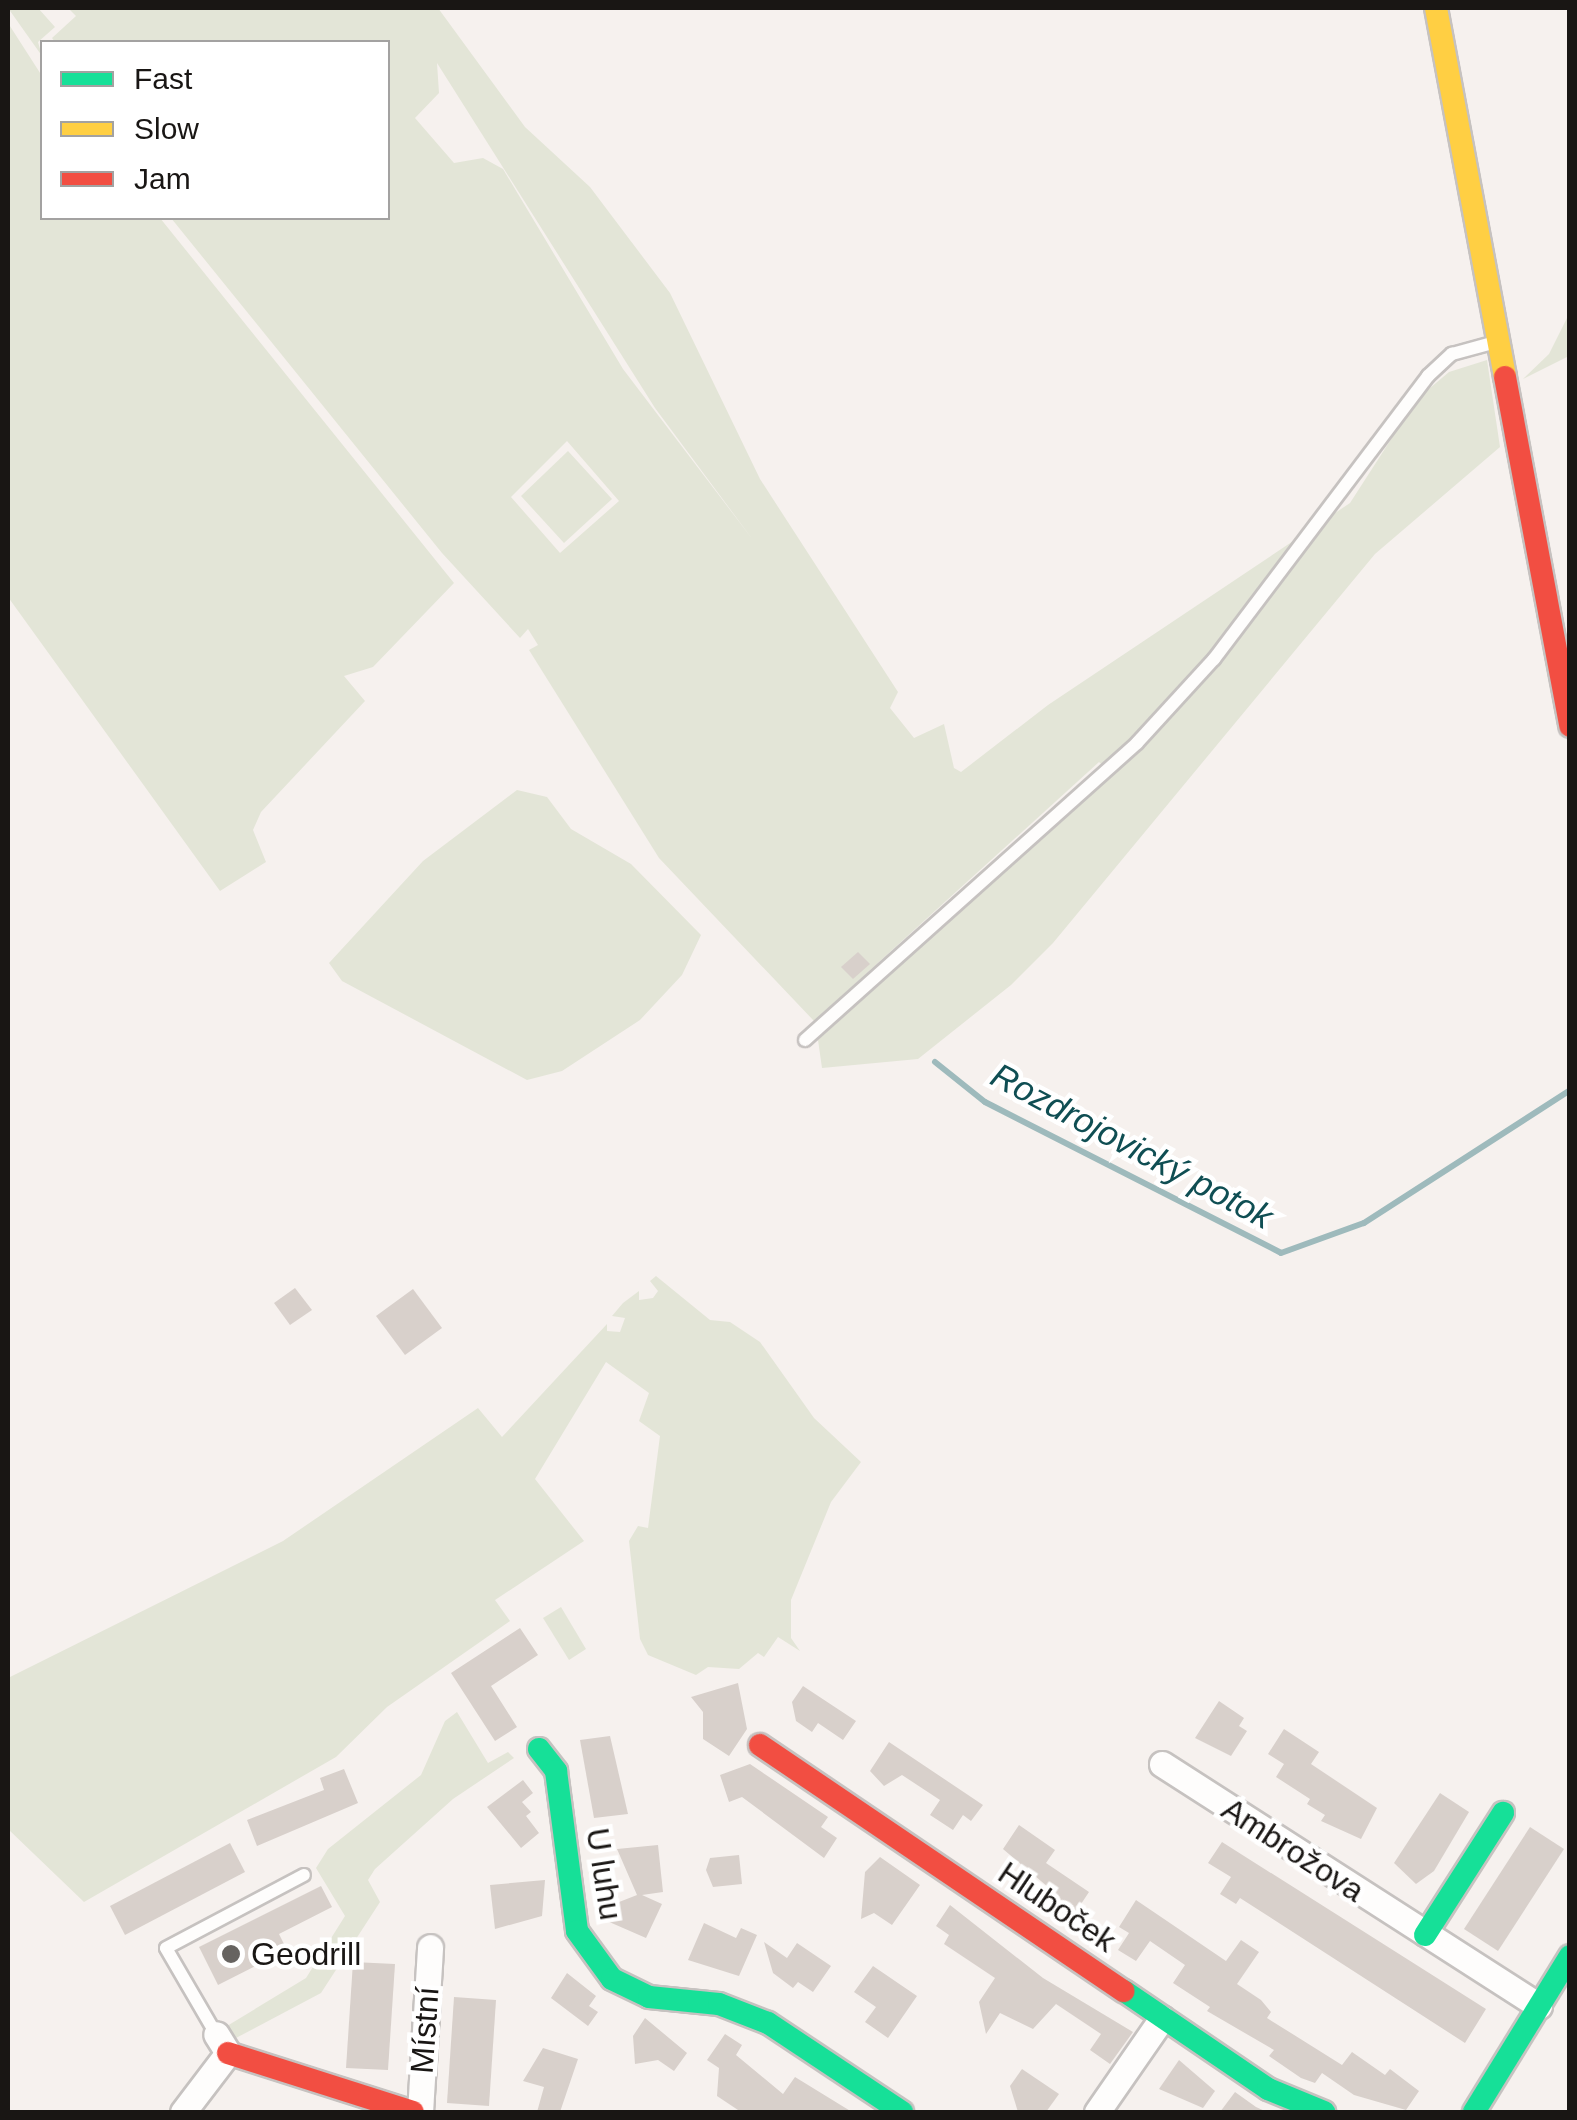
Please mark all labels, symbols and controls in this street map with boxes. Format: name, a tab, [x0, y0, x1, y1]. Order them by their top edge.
legend	[40, 40, 390, 220]
text: Fast	[134, 62, 192, 95]
text: Slow	[134, 112, 199, 145]
text: Jam	[134, 162, 191, 195]
water label: Rozdrojovický potok	[984, 1054, 1280, 1238]
street label: Ambrožova	[1215, 1790, 1371, 1910]
street label: U luhu	[578, 1825, 630, 1923]
street label: Hluboček	[991, 1854, 1123, 1960]
place label: Geodrill	[251, 1935, 361, 1973]
marker: Geodrill	[220, 1943, 242, 1965]
street label: Místní	[403, 1985, 447, 2075]

